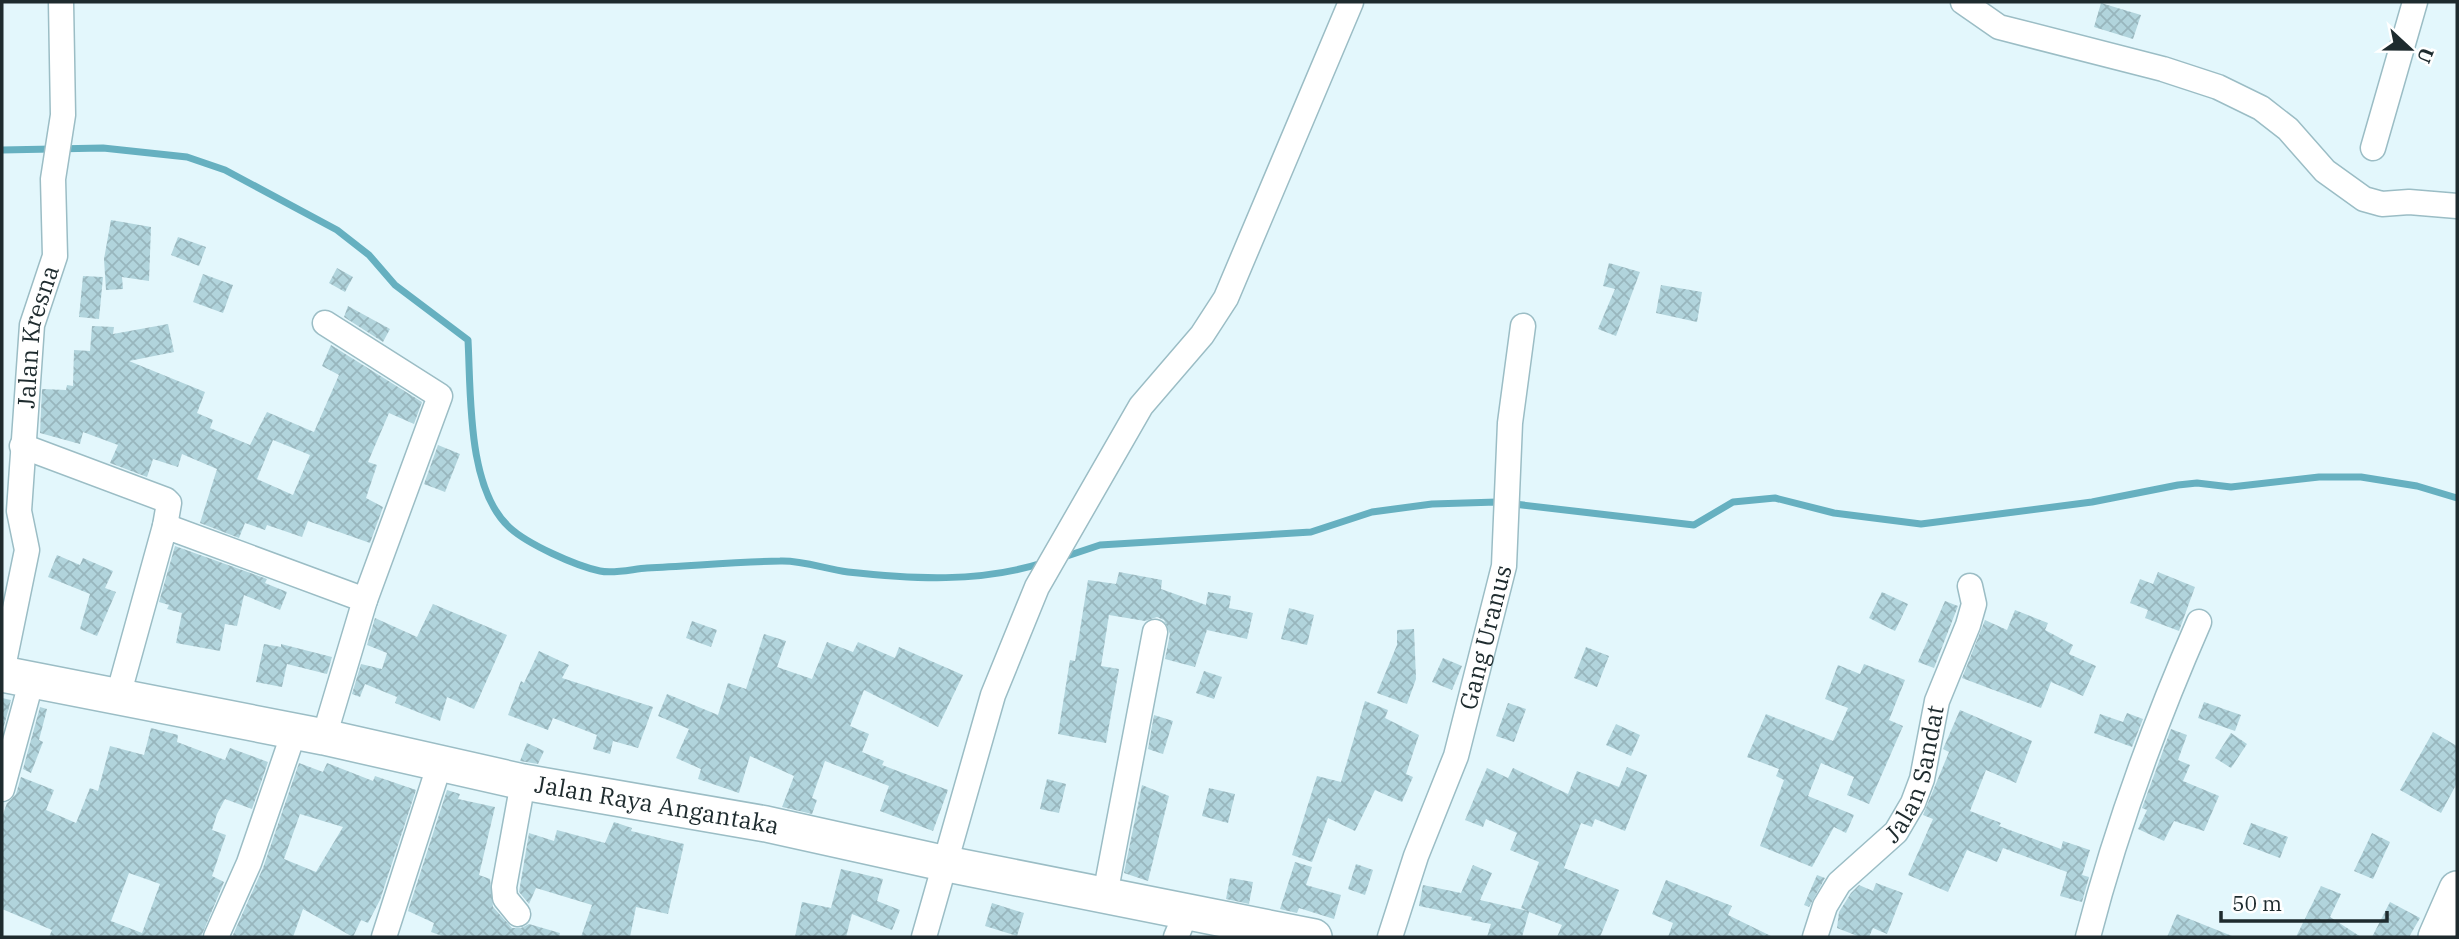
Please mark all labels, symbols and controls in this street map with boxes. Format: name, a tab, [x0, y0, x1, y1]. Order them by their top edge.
north arrow	[2375, 14, 2445, 84]
text: U	[2412, 44, 2440, 67]
street label: Jalan Kresna	[9, 261, 66, 409]
street label: Gang Uranus	[1451, 562, 1519, 713]
street label: Jalan Sandat	[1877, 702, 1951, 850]
street label: Jalan Raya Angantaka	[532, 767, 782, 841]
scale bar	[2221, 880, 2387, 924]
text: 50 m	[2232, 889, 2282, 917]

